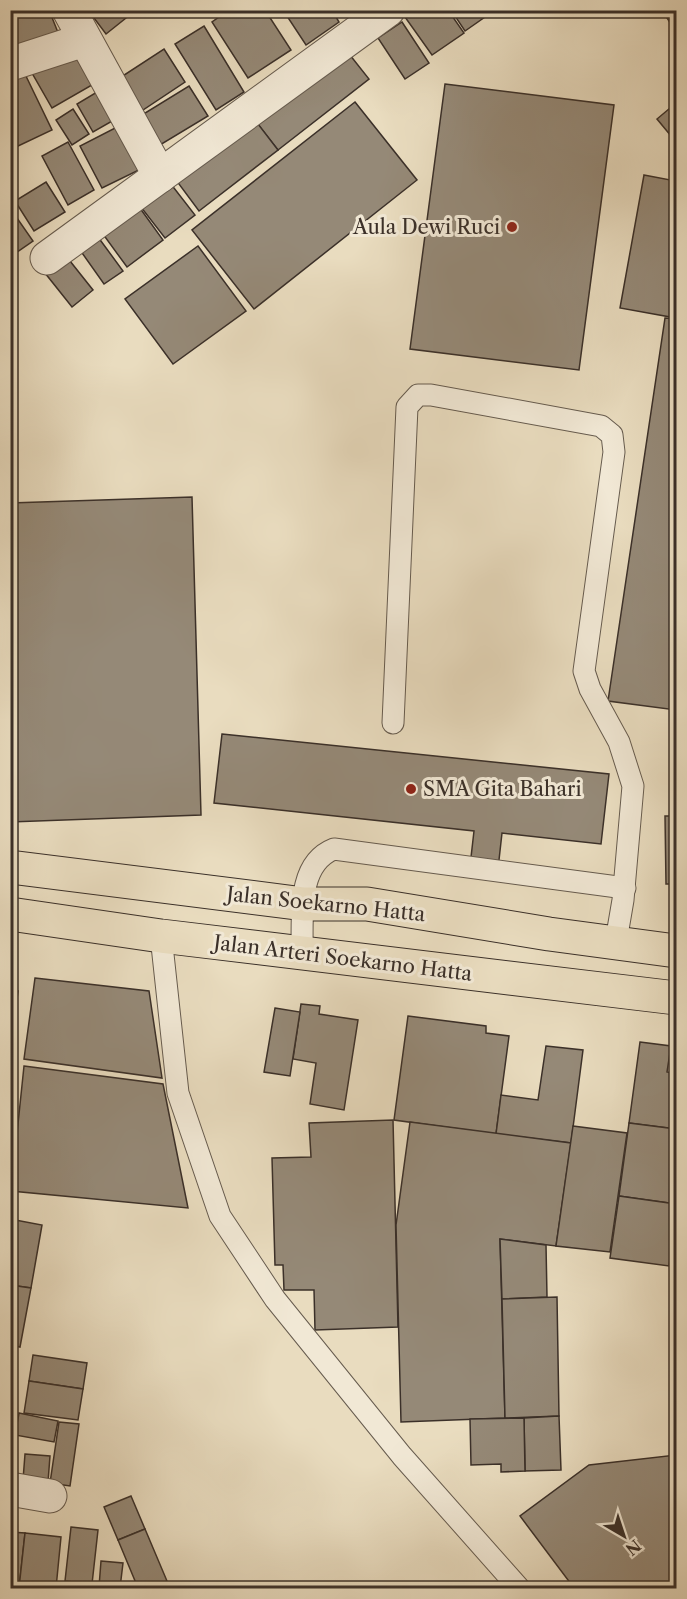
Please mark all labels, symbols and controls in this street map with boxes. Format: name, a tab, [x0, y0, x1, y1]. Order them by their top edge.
place label: Aula Dewi Ruci	[352, 215, 500, 239]
marker: Aula Dewi Ruci	[505, 220, 519, 234]
place label: SMA Gita Bahari	[423, 777, 582, 801]
marker: SMA Gita Bahari	[404, 782, 418, 796]
street label: Jalan Soekarno Hatta	[223, 881, 427, 926]
street label: Jalan Arteri Soekarno Hatta	[209, 930, 474, 986]
north arrow	[594, 1506, 654, 1566]
text: N	[622, 1536, 645, 1560]

